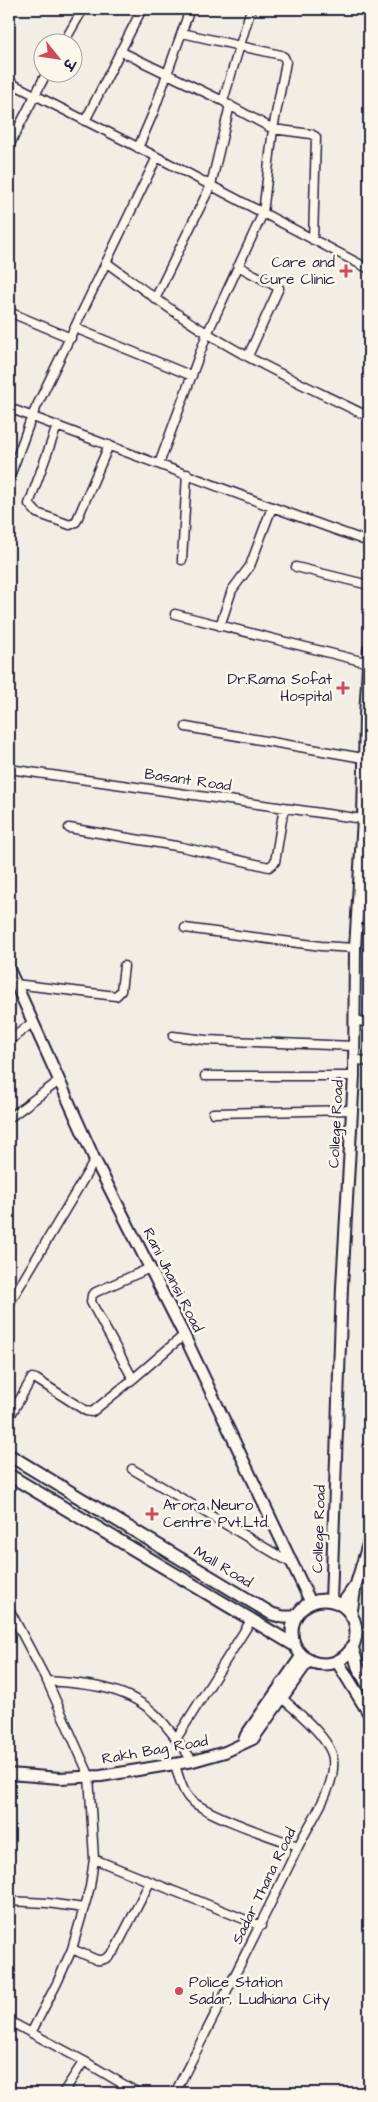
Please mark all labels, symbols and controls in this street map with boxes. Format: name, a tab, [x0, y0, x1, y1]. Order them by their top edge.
north arrow	[32, 32, 82, 82]
text: उ	[57, 53, 80, 74]
place label: Care and Cure Clinic	[260, 252, 335, 290]
marker: Care and Cure Clinic	[339, 264, 353, 278]
place label: Dr.Rama Sofat Hospital	[228, 669, 332, 707]
marker: Dr.Rama Sofat Hospital	[336, 681, 350, 695]
street label: Basant Road	[143, 764, 233, 797]
street label: College Road	[323, 1079, 350, 1169]
street label: Rani Jhansi Road	[138, 1224, 209, 1336]
street label: College Road	[307, 1484, 332, 1573]
place label: Arora Neuro Centre Pvt.Ltd.	[163, 1495, 269, 1533]
marker: Arora Neuro Centre Pvt.Ltd.	[145, 1507, 159, 1521]
street label: Mall Road	[190, 1541, 257, 1593]
street label: Rakh Bag Road	[100, 1730, 210, 1771]
street label: Sadar Thana Road	[227, 1824, 301, 1948]
place label: Police Station Sadar, Ludhiana City	[189, 1972, 330, 2011]
marker: Police Station Sadar, Ludhiana City	[173, 1985, 185, 1997]

